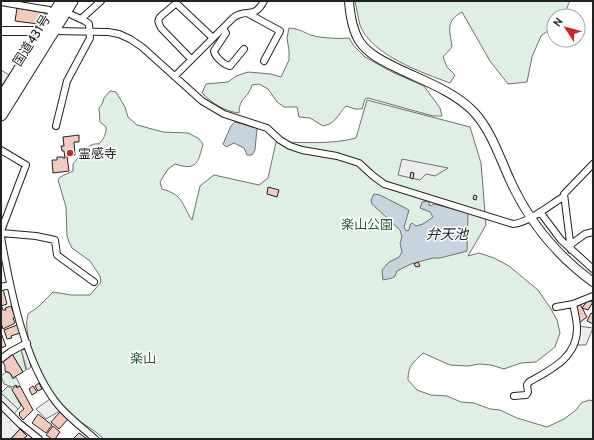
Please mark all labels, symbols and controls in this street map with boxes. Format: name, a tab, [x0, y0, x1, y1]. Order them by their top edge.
north arrow	[546, 8, 586, 48]
street label: 国道431号	[9, 11, 53, 69]
text: N	[550, 15, 566, 29]
place label: 霊感寺	[78, 145, 117, 161]
marker: 霊感寺	[65, 148, 75, 158]
park label: 楽山公園	[341, 216, 393, 232]
water label: 弁天池	[426, 225, 470, 243]
park label: 楽山	[130, 350, 156, 366]

